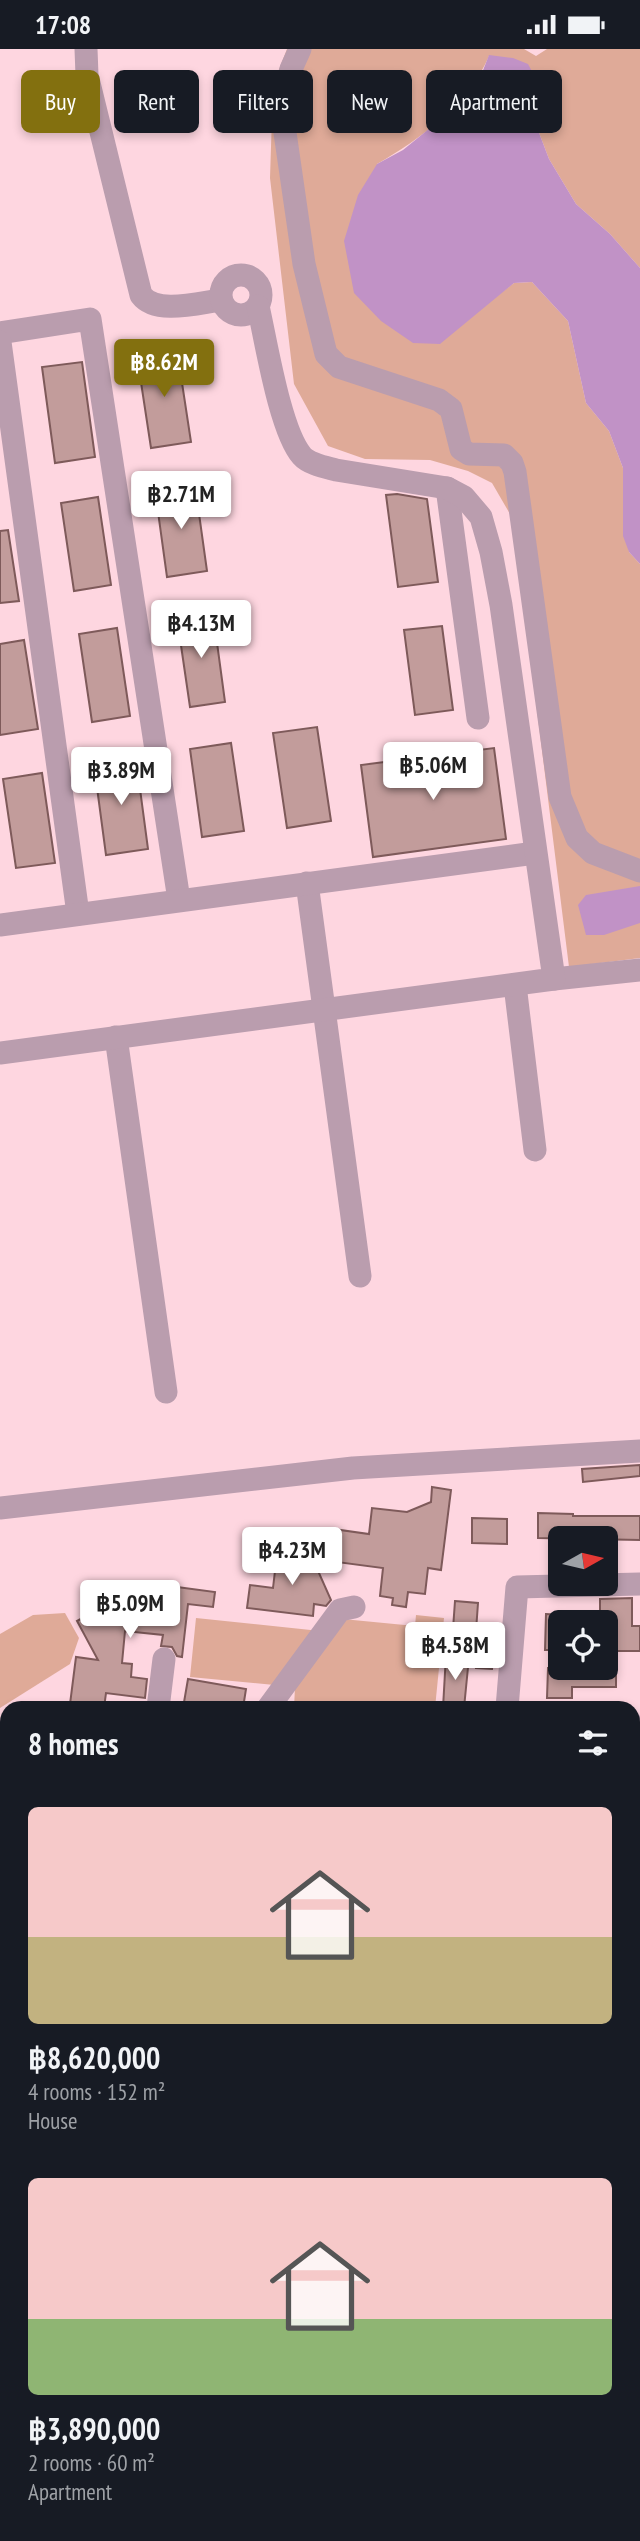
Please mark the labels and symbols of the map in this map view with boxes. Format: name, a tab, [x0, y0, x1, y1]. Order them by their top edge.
pin: ฿8.62M	[107, 339, 221, 399]
pin: ฿2.71M	[124, 471, 238, 531]
pin: ฿4.13M	[144, 601, 258, 660]
pin: ฿5.06M	[376, 743, 490, 802]
pin: ฿3.89M	[64, 747, 178, 807]
north arrow	[548, 1526, 618, 1596]
pin: ฿4.23M	[235, 1527, 349, 1587]
pin: ฿5.09M	[73, 1581, 187, 1640]
pin: ฿4.58M	[398, 1623, 512, 1682]

